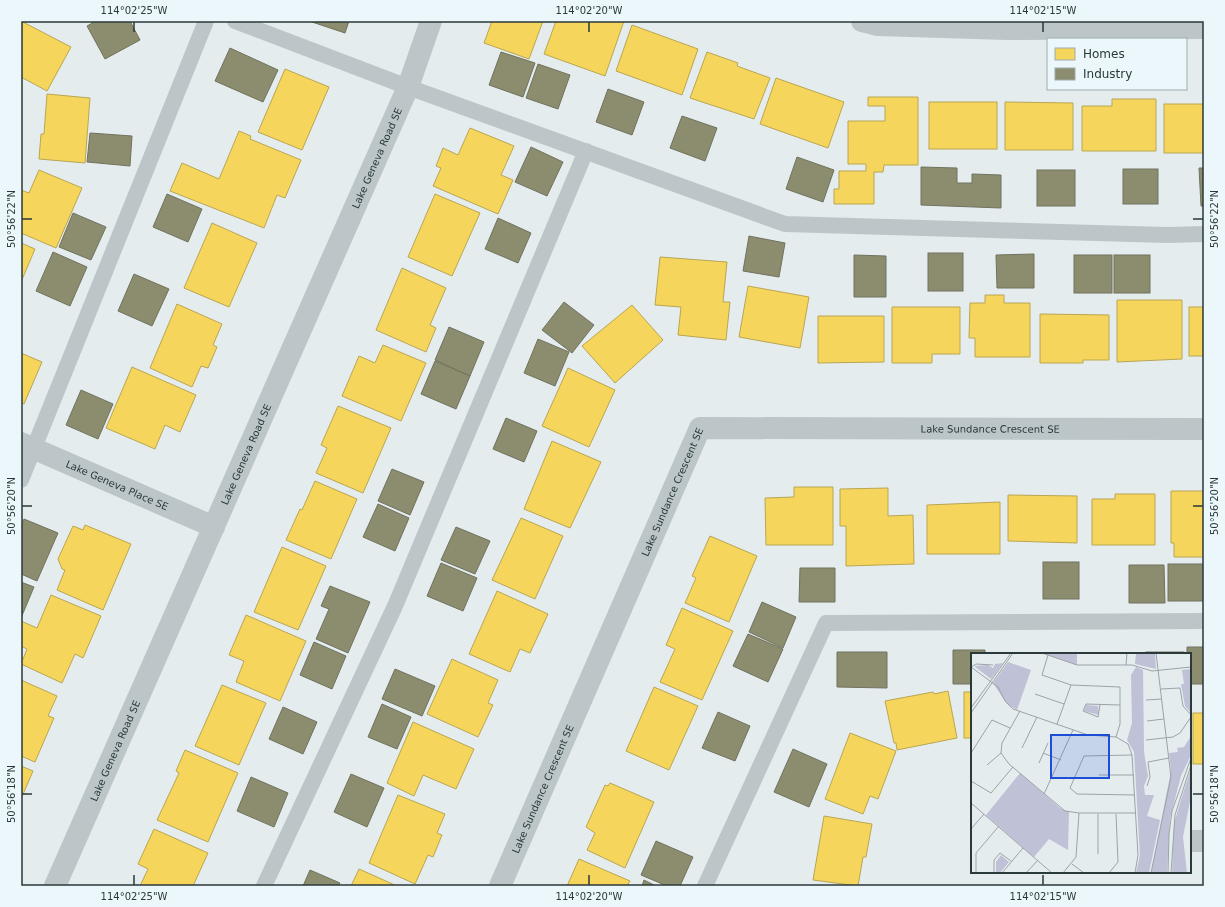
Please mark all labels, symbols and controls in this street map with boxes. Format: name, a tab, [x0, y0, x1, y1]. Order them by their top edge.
text: 114°02'25"W	[101, 5, 167, 16]
text: 114°02'20"W	[556, 5, 622, 16]
text: 114°02'15"W	[1010, 5, 1076, 16]
legend	[1047, 38, 1187, 90]
text: Homes	[1083, 47, 1125, 61]
text: Industry	[1083, 67, 1132, 81]
street label: Lake Geneva Road SE	[350, 106, 404, 210]
text: 50°56'22"N	[6, 190, 17, 248]
text: 50°56'22"N	[1209, 190, 1220, 248]
street label: Lake Geneva Road SE	[219, 402, 273, 507]
street label: Lake Sundance Crescent SE	[921, 423, 1060, 435]
street label: Lake Sundance Crescent SE	[640, 426, 705, 558]
street label: Lake Geneva Place SE	[64, 458, 170, 512]
text: 50°56'20"N	[6, 477, 17, 535]
text: 50°56'20"N	[1209, 477, 1220, 535]
inset map	[971, 653, 1191, 873]
street label: Lake Geneva Road SE	[88, 699, 142, 803]
street label: Lake Sundance Crescent SE	[510, 723, 576, 855]
text: 50°56'18"N	[6, 765, 17, 823]
text: 50°56'18"N	[1209, 765, 1220, 823]
text: 114°02'25"W	[101, 891, 167, 902]
text: 114°02'20"W	[556, 891, 622, 902]
text: 114°02'15"W	[1010, 891, 1076, 902]

